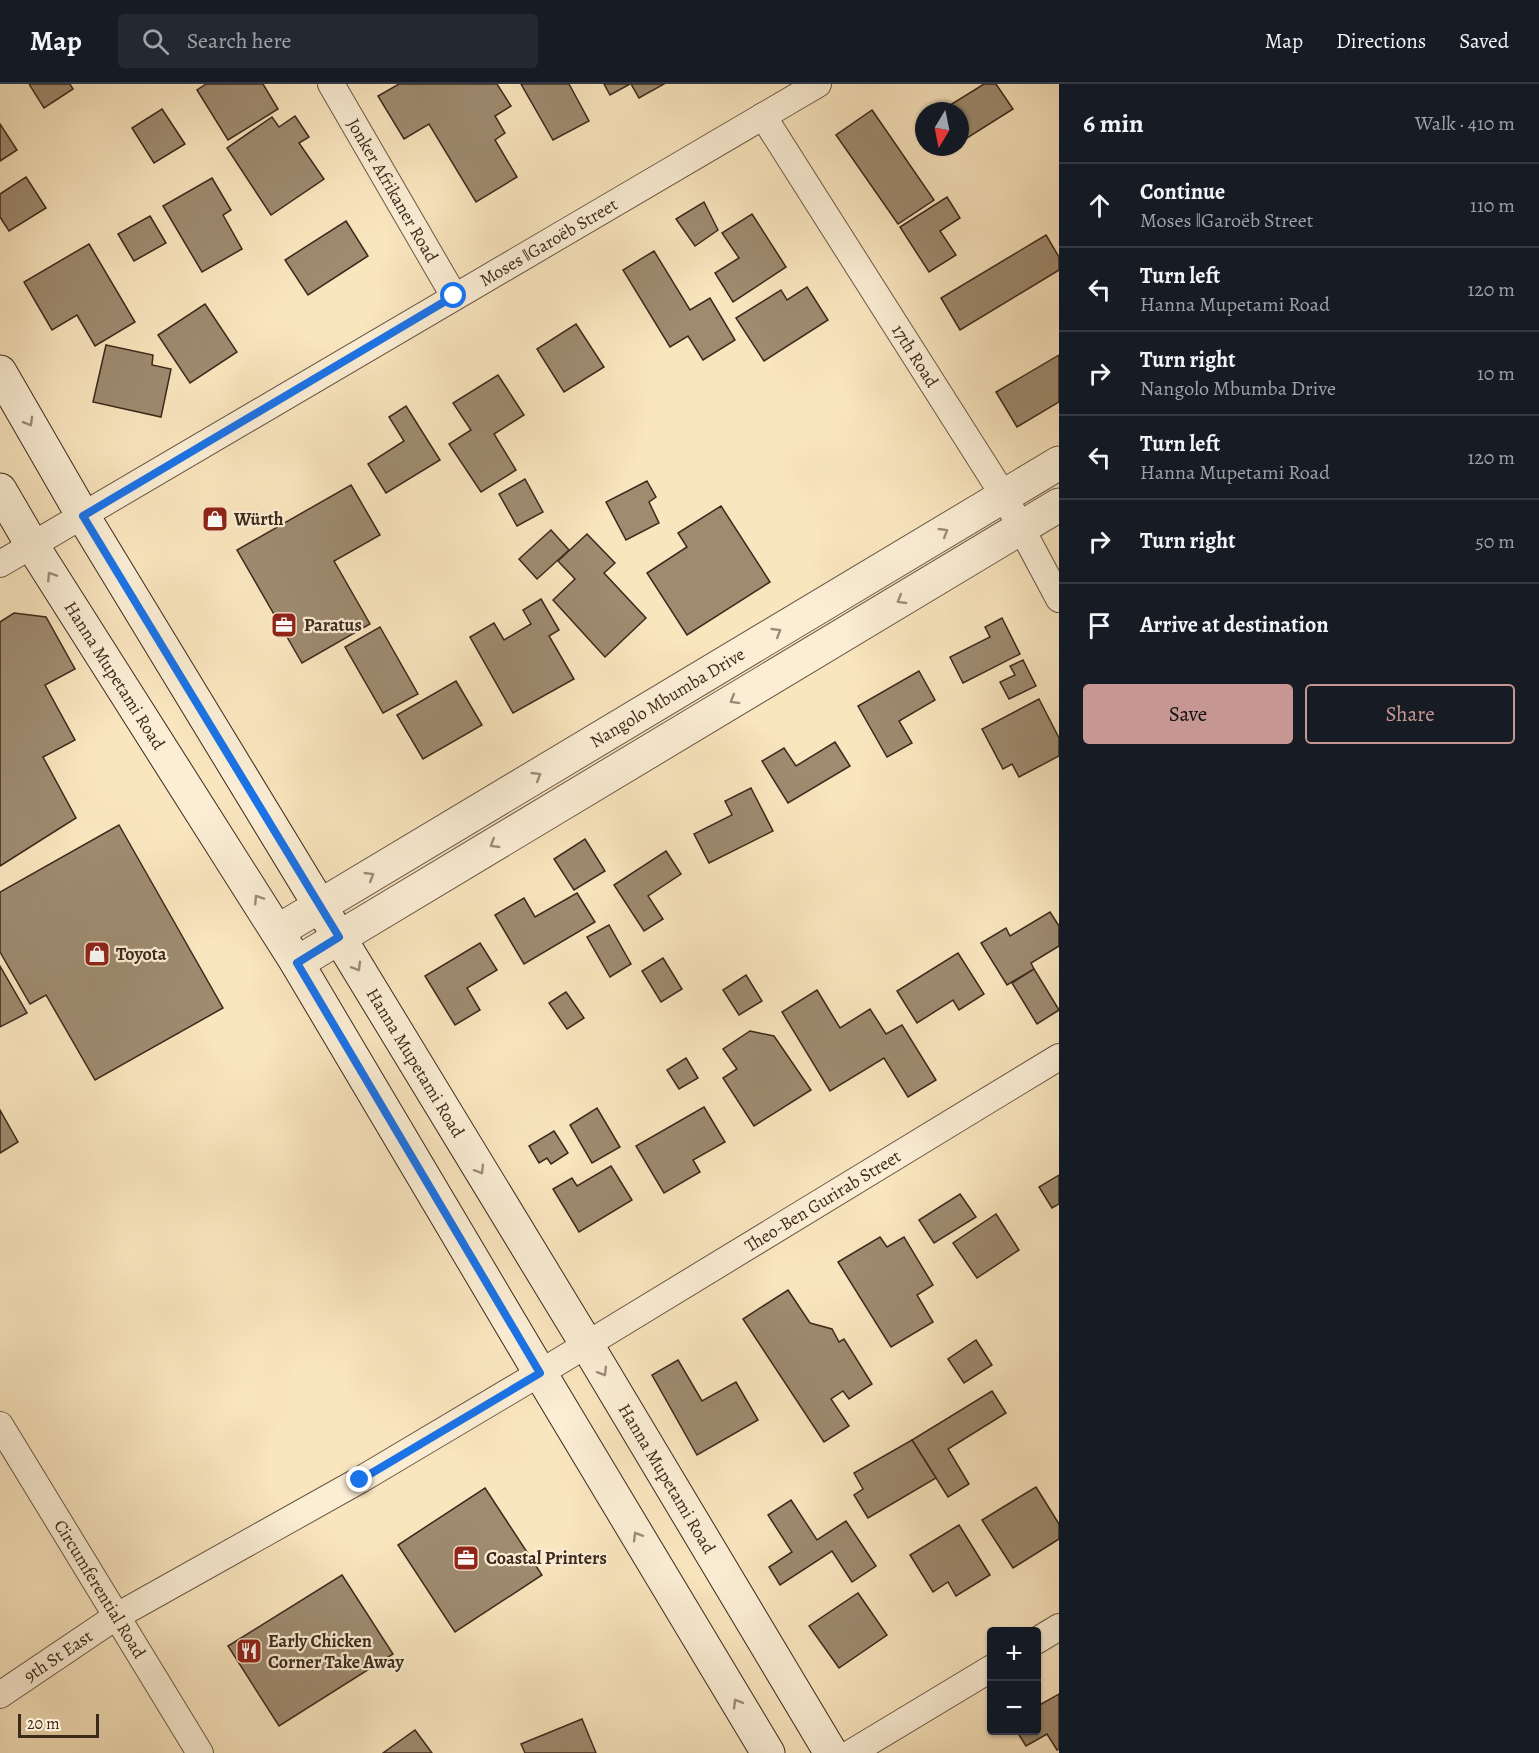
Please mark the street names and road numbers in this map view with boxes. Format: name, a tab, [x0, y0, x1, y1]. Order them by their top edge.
street label: Jonker Afrikaner Road	[342, 114, 444, 267]
street label: Moses ǁGaroëb Street	[475, 192, 622, 292]
street label: 17th Road	[886, 320, 944, 392]
street label: Hanna Mupetami Road	[59, 597, 171, 754]
street label: Nangolo Mbumba Drive	[586, 642, 749, 753]
street label: Hanna Mupetami Road	[361, 983, 470, 1142]
street label: Theo-Ben Gurirab Street	[740, 1144, 905, 1258]
street label: Hanna Mupetami Road	[613, 1399, 721, 1558]
street label: Circumferential Road	[48, 1515, 152, 1663]
street label: 9th St East	[19, 1624, 97, 1688]

